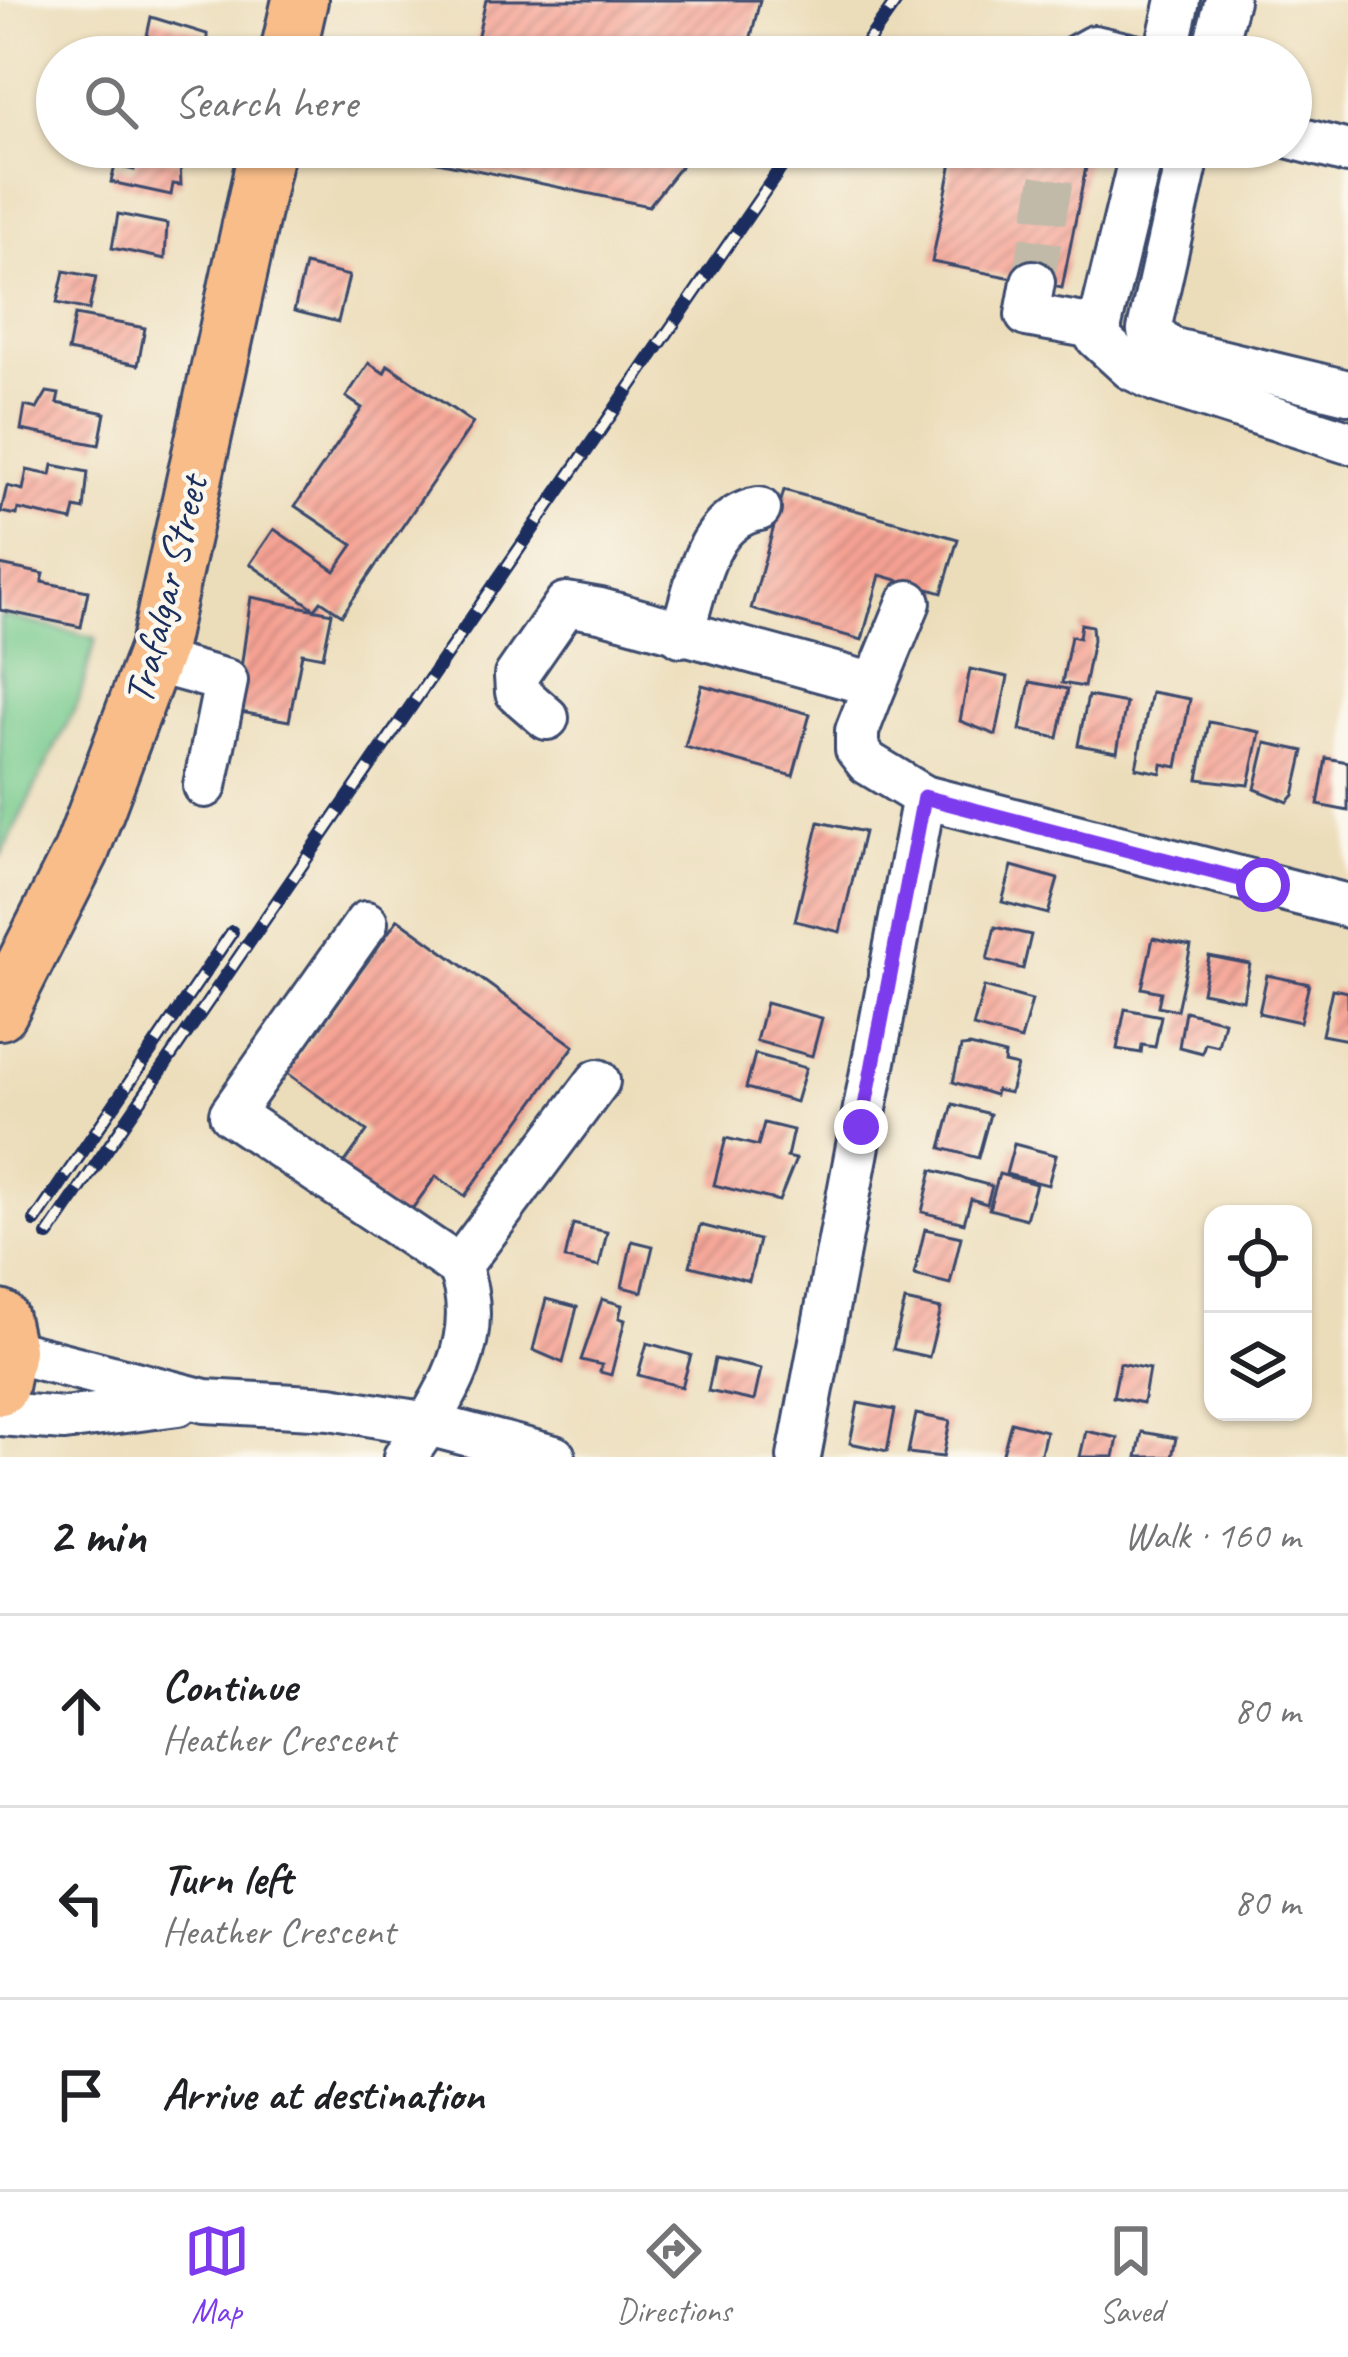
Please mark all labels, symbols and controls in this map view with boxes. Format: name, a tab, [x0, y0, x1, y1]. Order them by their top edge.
search box	[36, 36, 1312, 168]
icon: search	[78, 69, 144, 135]
text: Search here	[174, 74, 357, 131]
street label: Trafalgar Street	[112, 466, 221, 710]
route start	[1236, 858, 1290, 912]
route end	[834, 1100, 888, 1154]
map controls	[1204, 1205, 1312, 1421]
button: locate	[1204, 1205, 1312, 1313]
button: layers	[1204, 1313, 1312, 1421]
text: 2 min	[48, 1503, 146, 1567]
text: Walk · 160 m	[1124, 1511, 1300, 1560]
text: Continue	[162, 1658, 296, 1715]
icon: ahead	[48, 1678, 114, 1744]
text: 80 m	[1234, 1686, 1300, 1735]
text: Heather Crescent	[162, 1715, 395, 1764]
text: Turn left	[162, 1850, 292, 1907]
icon: left	[48, 1870, 114, 1936]
text: 80 m	[1234, 1878, 1300, 1927]
text: Heather Crescent	[162, 1907, 395, 1956]
icon: arrive	[48, 2062, 114, 2128]
text: Arrive at destination	[162, 2066, 484, 2123]
tab: Map	[184, 2218, 250, 2332]
tab: Directions	[617, 2218, 731, 2332]
tab: Saved	[1098, 2218, 1164, 2332]

